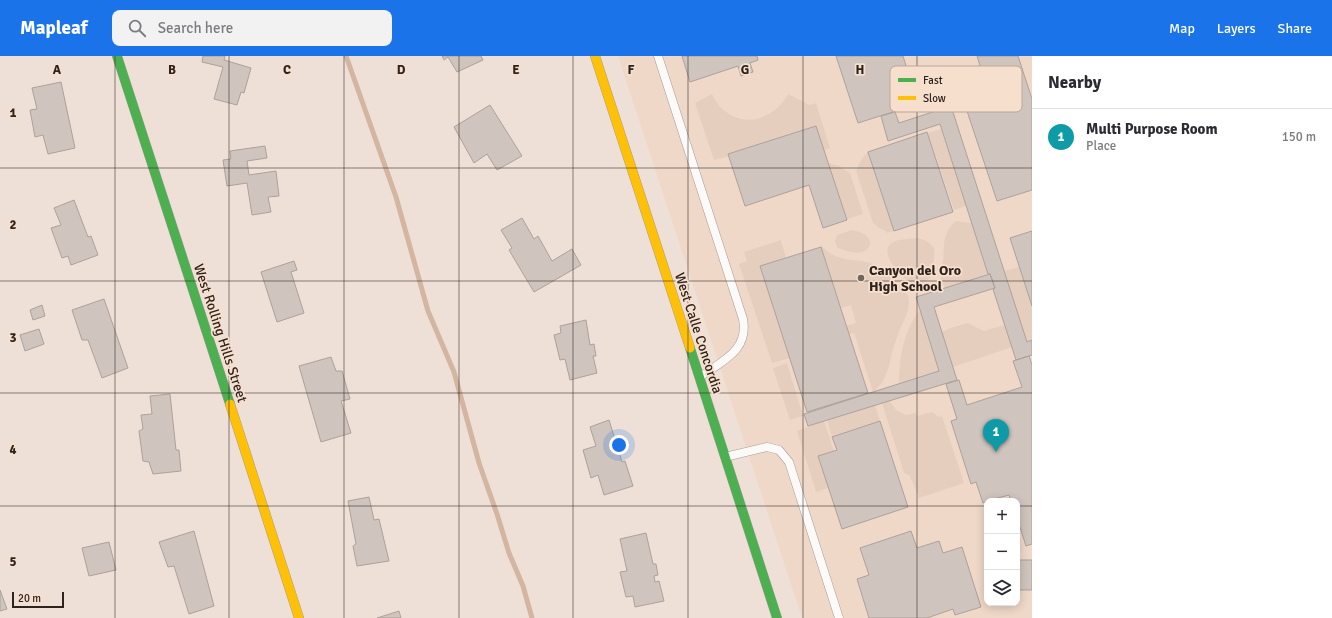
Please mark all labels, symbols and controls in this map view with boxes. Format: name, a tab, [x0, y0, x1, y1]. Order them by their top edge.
search box	[112, 10, 392, 46]
text: Mapleaf	[20, 16, 88, 40]
icon: search	[126, 17, 148, 39]
text: Search here	[158, 19, 233, 37]
text: Map	[1169, 20, 1195, 37]
text: Layers	[1217, 20, 1256, 37]
text: Share	[1278, 20, 1312, 37]
text: A	[53, 62, 62, 78]
text: B	[168, 62, 176, 78]
text: C	[283, 62, 291, 78]
text: D	[397, 62, 406, 78]
text: E	[512, 62, 520, 78]
text: F	[628, 62, 635, 78]
text: G	[741, 62, 749, 78]
text: H	[856, 62, 864, 78]
legend	[890, 66, 1022, 112]
text: Nearby	[1048, 72, 1101, 93]
text: Fast	[923, 74, 943, 87]
text: Slow	[923, 92, 946, 105]
text: 1	[9, 105, 17, 121]
text: Multi Purpose Room	[1086, 120, 1218, 138]
text: 1	[1057, 129, 1065, 145]
text: 150 m	[1282, 129, 1316, 145]
text: Place	[1086, 138, 1116, 154]
text: 2	[9, 217, 17, 233]
street label: West Rolling Hills Street	[190, 262, 251, 405]
place label: Canyon del Oro High School	[869, 262, 961, 295]
street label: West Calle Concordia	[671, 270, 726, 396]
marker: Canyon del Oro High School	[856, 273, 866, 283]
text: 3	[9, 330, 17, 346]
pin: 1	[983, 419, 1009, 452]
your location	[609, 435, 629, 455]
text: 4	[9, 442, 17, 458]
map controls	[984, 498, 1020, 606]
button: +	[984, 498, 1020, 534]
button: −	[984, 534, 1020, 570]
text: 5	[9, 554, 17, 570]
button: layers	[984, 570, 1020, 606]
scale bar	[12, 590, 64, 609]
text: 20 m	[18, 592, 41, 605]

